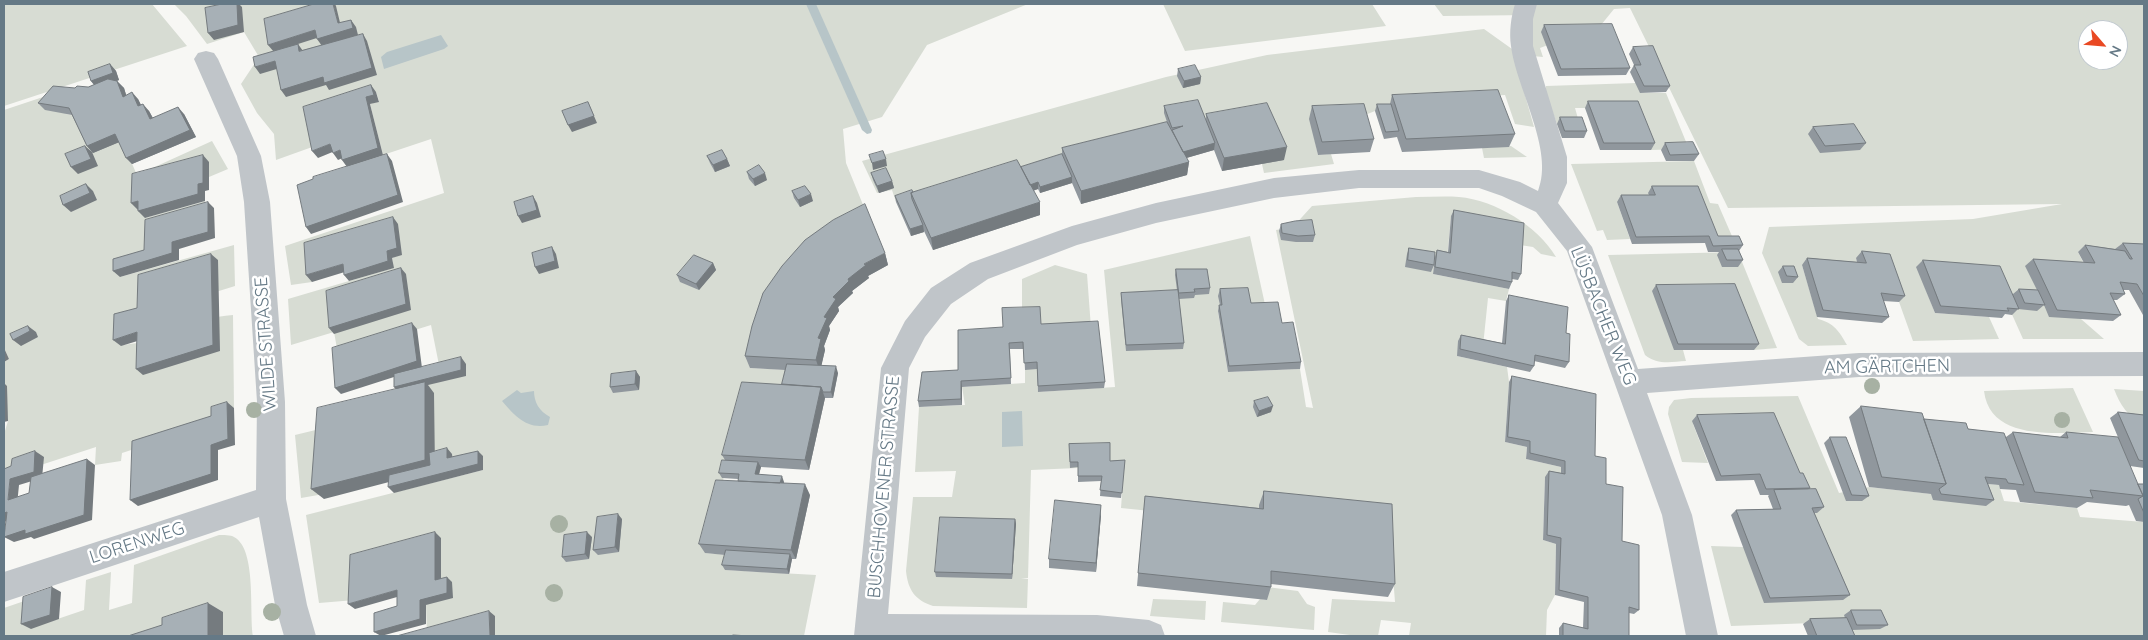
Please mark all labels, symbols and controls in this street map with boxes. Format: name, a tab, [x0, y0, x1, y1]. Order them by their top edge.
north arrow	[2078, 20, 2128, 70]
text: N	[2105, 43, 2126, 60]
street label: LÜSBACHER WEG	[1565, 244, 1641, 388]
street label: WILDE STRASSE	[251, 276, 281, 412]
street label: AM GÄRTCHEN	[1824, 355, 1950, 379]
street label: BUSCHHOVENER STRASSE	[864, 375, 904, 599]
street label: LORENWEG	[87, 517, 187, 569]

